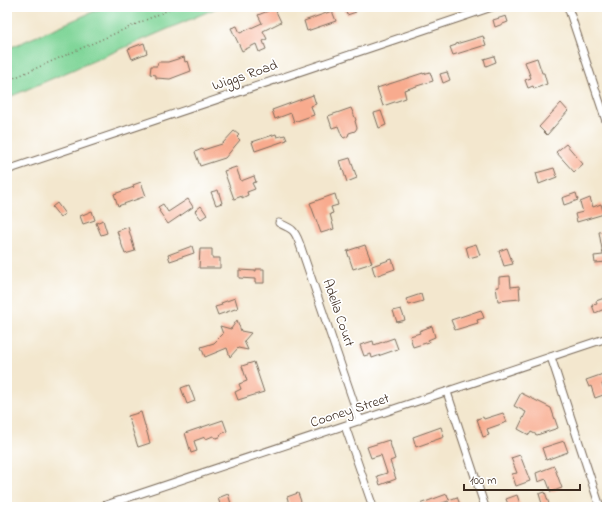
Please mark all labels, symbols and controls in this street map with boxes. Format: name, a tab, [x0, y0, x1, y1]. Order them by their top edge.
street label: Wiggs Road	[210, 55, 281, 98]
street label: Adella Court	[317, 276, 359, 350]
street label: Cooney Street	[308, 388, 393, 435]
scale bar	[464, 466, 580, 492]
text: 100 m	[470, 472, 497, 490]

